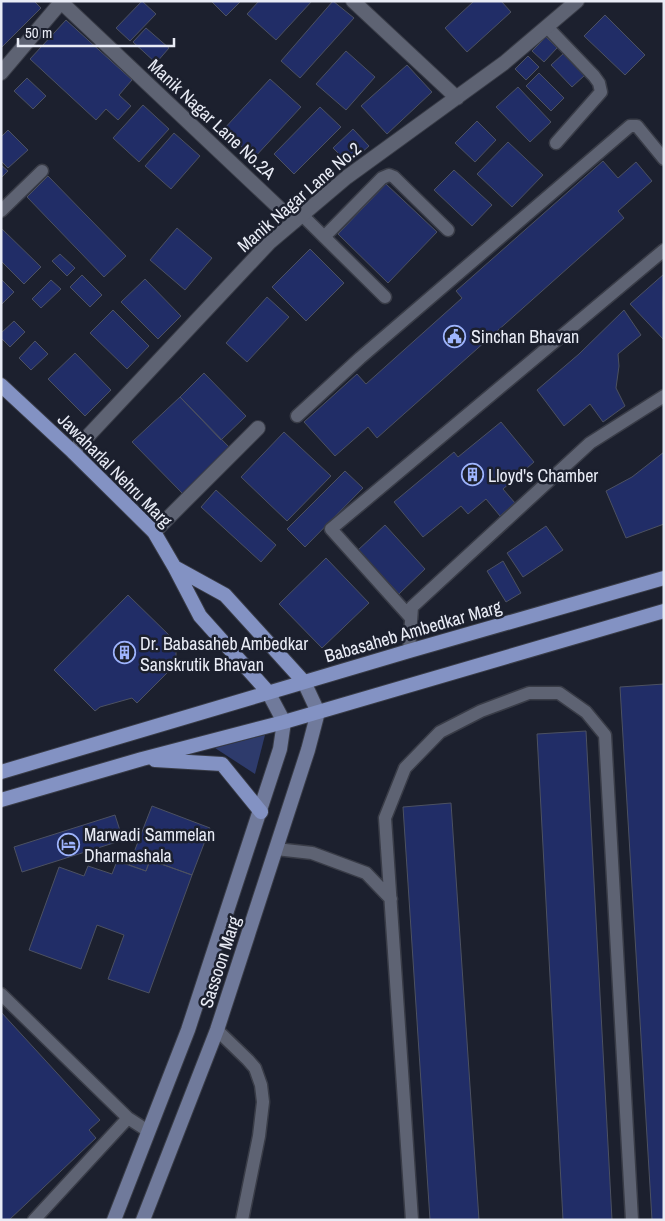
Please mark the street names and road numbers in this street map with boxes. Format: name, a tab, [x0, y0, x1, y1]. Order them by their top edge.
street label: Manik Nagar Lane No.2A	[143, 53, 282, 185]
street label: Manik Nagar Lane No.2	[232, 136, 366, 258]
street label: Jawaharlal Nehru Marg	[52, 407, 178, 533]
street label: Babasaheb Ambedkar Marg	[322, 594, 505, 668]
street label: Sassoon Marg	[193, 912, 247, 1011]

